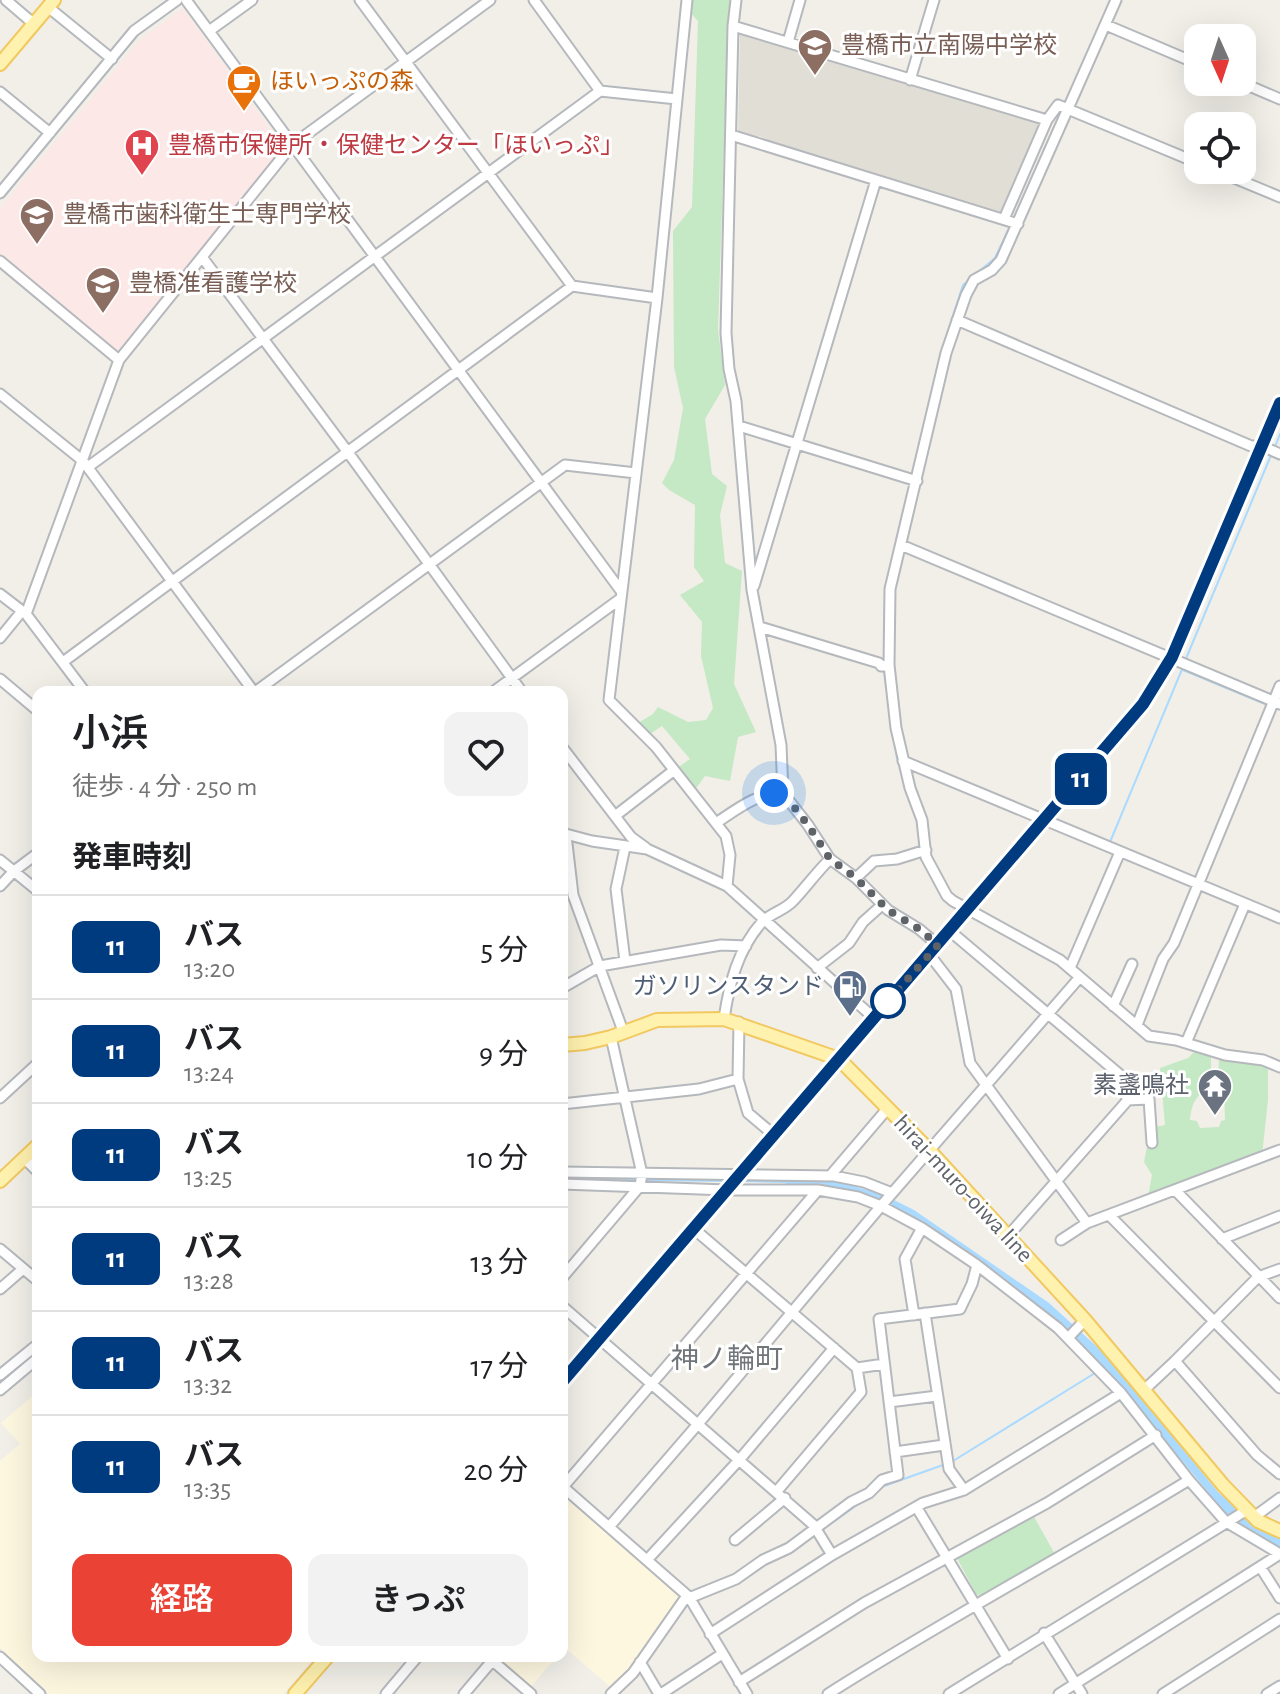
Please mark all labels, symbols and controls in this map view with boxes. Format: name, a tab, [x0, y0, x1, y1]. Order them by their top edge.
north arrow	[1184, 24, 1256, 96]
map controls	[1184, 24, 1256, 184]
school or university icon: 豊橋市立南陽中学校	[796, 27, 834, 77]
place label: 豊橋市立南陽中学校	[841, 32, 1057, 58]
cafe icon: ほいっぷの森	[225, 63, 263, 113]
place label: ほいっぷの森	[270, 68, 414, 94]
button: locate	[1184, 112, 1256, 184]
hospital icon: 豊橋市保健所・保健センター「ほいっぷ」	[123, 127, 161, 177]
place label: 豊橋市保健所・保健センター「ほいっぷ」	[168, 132, 624, 158]
school or university icon: 豊橋市歯科衛生士専門学校	[18, 196, 56, 246]
place label: 豊橋市歯科衛生士専門学校	[63, 201, 351, 227]
school or university icon: 豊橋准看護学校	[84, 265, 122, 315]
place label: 豊橋准看護学校	[129, 270, 297, 296]
button: heart	[444, 712, 528, 796]
text: 小浜	[72, 716, 148, 754]
line badge: 11	[1045, 753, 1117, 805]
text: 11	[1071, 765, 1091, 793]
your location	[754, 773, 794, 813]
text: 徒歩 · 4 分 · 250 m	[72, 774, 257, 800]
text: 発車時刻	[72, 843, 192, 873]
text: バス	[184, 921, 244, 951]
text: 11	[106, 933, 126, 961]
text: 5 分	[481, 936, 528, 966]
text: 13:20	[184, 956, 235, 982]
fuel station icon: ガソリンスタンド	[831, 968, 869, 1018]
place label: ガソリンスタンド	[632, 974, 824, 999]
unlabelled marker	[871, 984, 905, 1018]
text: バス	[184, 1025, 244, 1055]
text: 11	[106, 1037, 126, 1065]
text: 9 分	[479, 1040, 528, 1070]
text: 13:24	[184, 1060, 234, 1086]
temple icon: 素盞鳴社	[1196, 1067, 1234, 1117]
place label: 素盞鳴社	[1093, 1072, 1189, 1098]
street label: hirai-muro-oiwa line	[889, 1111, 1037, 1267]
text: バス	[184, 1129, 244, 1159]
text: 11	[106, 1141, 126, 1169]
text: 10 分	[467, 1144, 528, 1174]
text: 13:25	[184, 1164, 232, 1190]
text: バス	[184, 1233, 244, 1263]
text: 11	[106, 1245, 126, 1273]
text: 13 分	[470, 1248, 528, 1278]
text: 13:28	[184, 1268, 234, 1294]
text: バス	[184, 1337, 244, 1367]
district label: 神ノ輪町	[671, 1344, 783, 1374]
text: 11	[106, 1349, 126, 1377]
text: 17 分	[470, 1352, 528, 1382]
text: 13:32	[184, 1372, 232, 1398]
text: バス	[184, 1441, 244, 1471]
text: 11	[106, 1453, 126, 1481]
text: 20 分	[464, 1456, 528, 1486]
text: 13:35	[184, 1476, 231, 1502]
button: 経路	[72, 1554, 292, 1646]
button: きっぷ	[308, 1554, 528, 1646]

